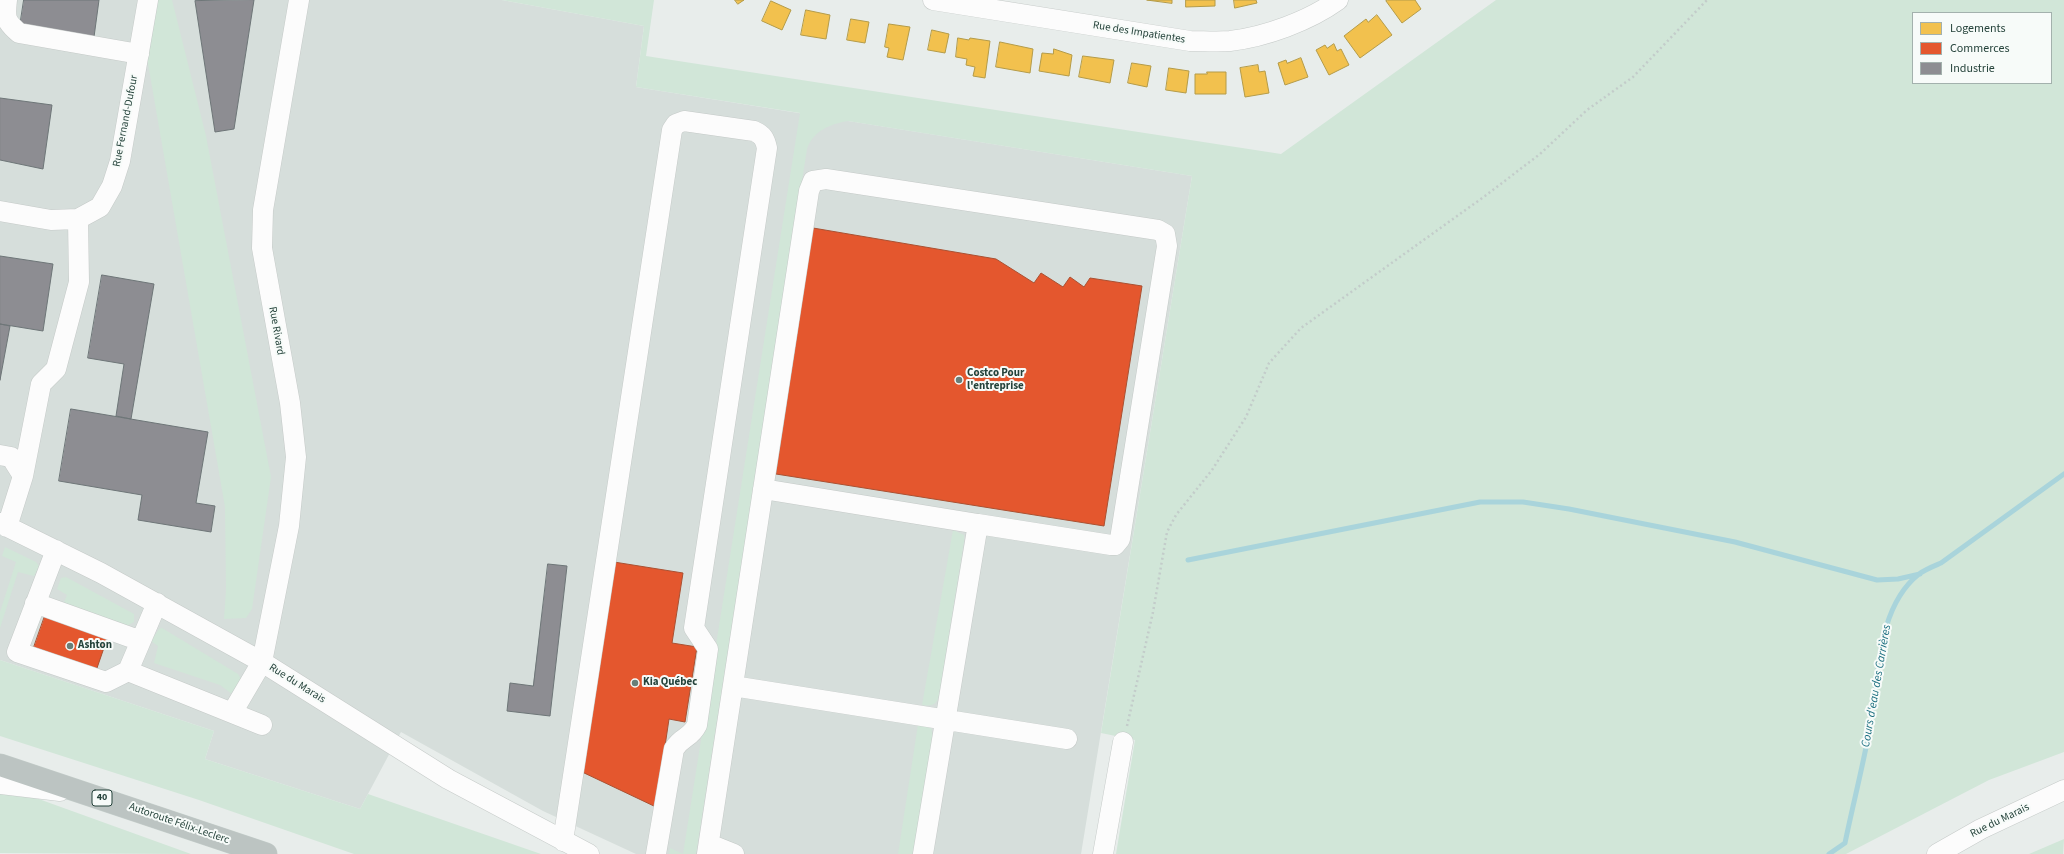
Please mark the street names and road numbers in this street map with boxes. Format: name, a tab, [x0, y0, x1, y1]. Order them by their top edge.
street label: Rue des Impatientes	[1092, 19, 1186, 47]
street label: Rue Fernand-Dufour	[111, 74, 141, 168]
street label: Rue Rivard	[265, 306, 287, 356]
street label: Rue du Marais	[266, 661, 328, 707]
road number: 40	[92, 790, 112, 806]
street label: Autoroute Félix-Leclerc	[127, 801, 231, 847]
street label: Rue du Marais	[1968, 801, 2032, 841]

